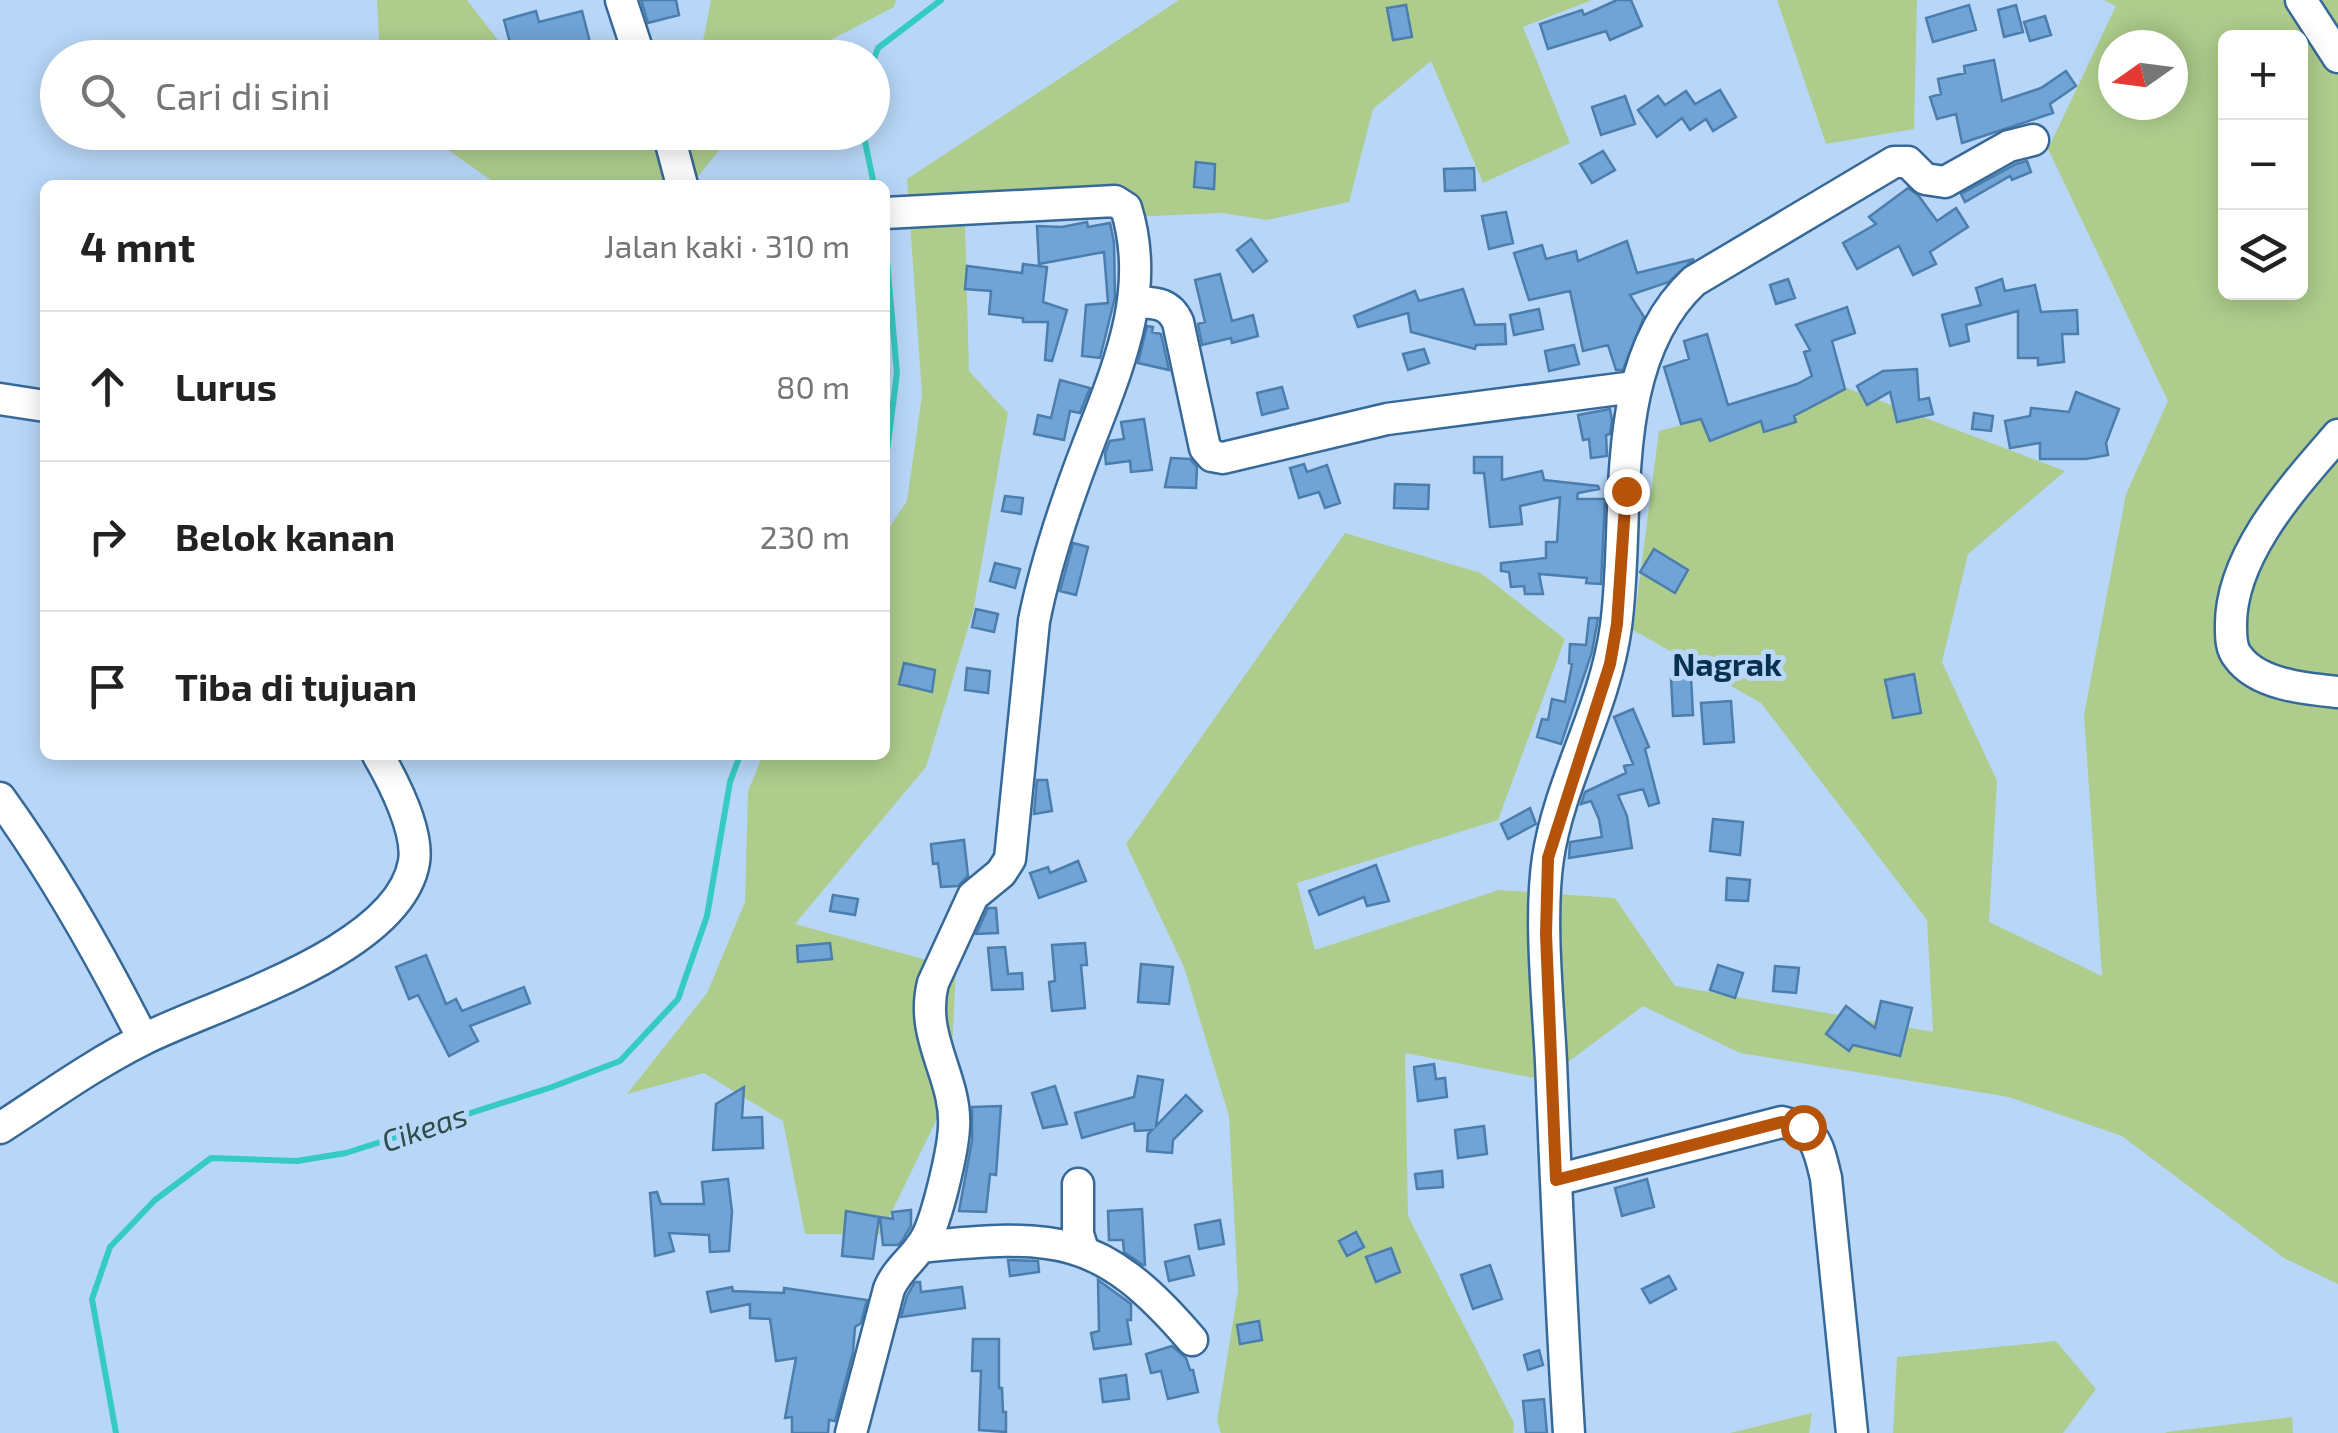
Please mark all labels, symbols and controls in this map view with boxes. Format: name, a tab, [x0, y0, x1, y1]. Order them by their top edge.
north arrow	[2098, 30, 2188, 120]
map controls	[2218, 30, 2308, 300]
button: +	[2218, 30, 2308, 120]
search box	[40, 40, 890, 150]
icon: search	[75, 68, 130, 123]
text: Cari di sini	[155, 72, 331, 118]
button: −	[2218, 120, 2308, 210]
button: layers	[2218, 210, 2308, 300]
text: 4 mnt	[80, 220, 195, 270]
text: Jalan kaki · 310 m	[604, 226, 850, 264]
icon: ahead	[80, 359, 135, 414]
text: Lurus	[175, 363, 277, 409]
text: 80 m	[776, 367, 850, 405]
route end	[1604, 469, 1650, 515]
icon: right	[80, 509, 135, 564]
text: Belok kanan	[175, 513, 395, 559]
text: 230 m	[760, 517, 850, 555]
district label: Nagrak	[1672, 644, 1782, 682]
icon: arrive	[80, 659, 135, 714]
text: Tiba di tujuan	[175, 663, 417, 709]
water label: Cikeas	[376, 1096, 472, 1158]
route start	[1781, 1105, 1827, 1151]

